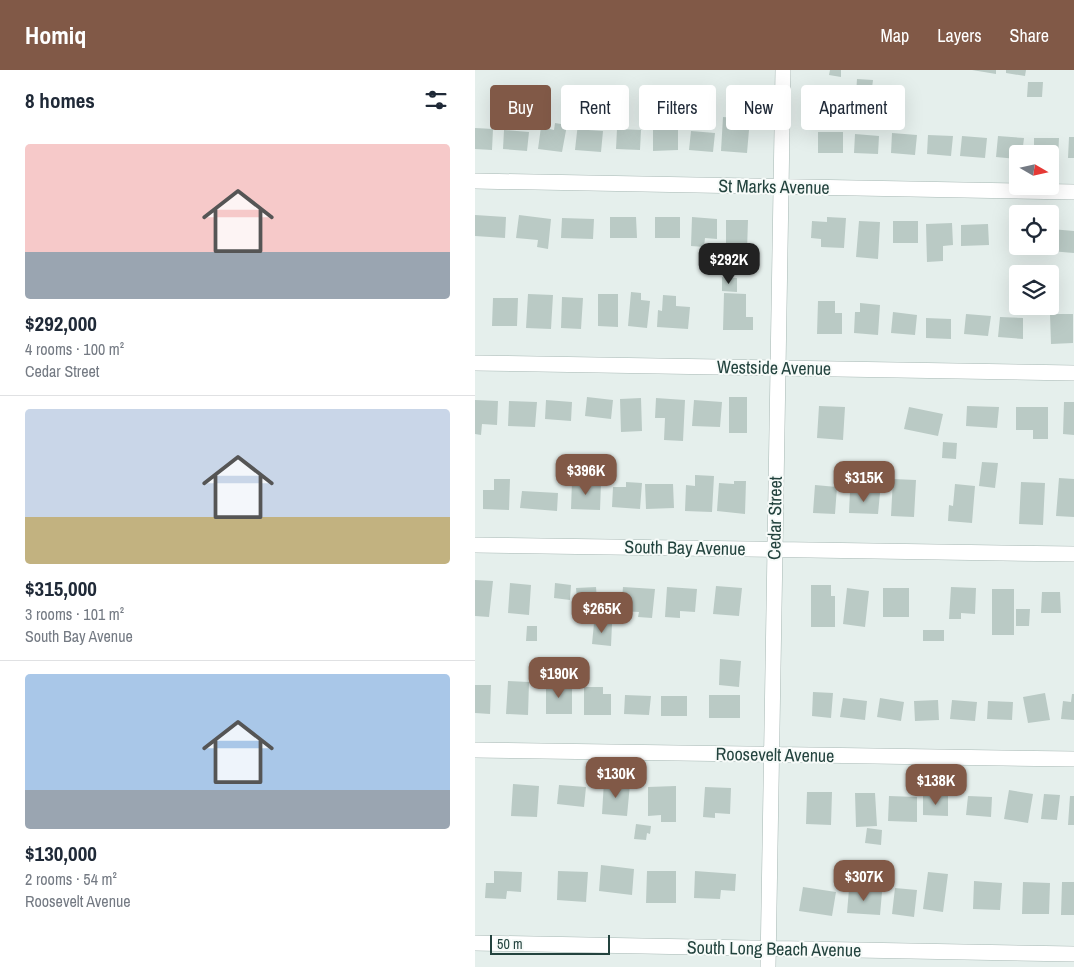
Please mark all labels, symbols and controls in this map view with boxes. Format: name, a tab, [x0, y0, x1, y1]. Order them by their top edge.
text: Homiq	[25, 19, 86, 51]
text: Map	[881, 23, 909, 48]
text: Layers	[937, 23, 982, 48]
text: Share	[1010, 23, 1049, 48]
chip: Buy	[490, 85, 551, 130]
chip: Rent	[561, 85, 629, 130]
chip: Filters	[639, 85, 716, 130]
chip: New	[726, 85, 791, 130]
chip: Apartment	[801, 85, 905, 130]
text: 8 homes	[25, 86, 95, 115]
icon: filters	[422, 86, 450, 114]
north arrow	[1009, 145, 1059, 195]
map controls	[1009, 145, 1059, 315]
street label: St Marks Avenue	[718, 173, 830, 200]
icon: home	[193, 176, 283, 266]
button: locate	[1009, 205, 1059, 255]
pin: $292K	[694, 242, 764, 285]
text: $292K	[710, 248, 748, 270]
button: layers	[1009, 265, 1059, 315]
text: $292,000	[25, 309, 97, 338]
text: 4 rooms · 100 m²	[25, 338, 124, 360]
street label: Westside Avenue	[717, 354, 831, 381]
text: Cedar Street	[25, 360, 99, 382]
icon: home	[193, 442, 283, 532]
pin: $396K	[551, 454, 621, 496]
text: $396K	[567, 459, 605, 481]
pin: $315K	[829, 460, 899, 503]
text: $315K	[845, 466, 883, 488]
street label: Cedar Street	[761, 476, 788, 560]
street label: South Bay Avenue	[624, 534, 746, 561]
text: $315,000	[25, 574, 97, 603]
pin: $265K	[567, 592, 637, 634]
text: $265K	[583, 597, 621, 619]
text: 3 rooms · 101 m²	[25, 603, 124, 625]
text: South Bay Avenue	[25, 625, 133, 647]
pin: $190K	[524, 656, 594, 699]
text: $190K	[540, 662, 578, 684]
icon: home	[193, 707, 283, 797]
street label: Roosevelt Avenue	[715, 741, 835, 768]
pin: $130K	[581, 756, 651, 799]
text: $130K	[597, 762, 635, 784]
pin: $138K	[901, 764, 971, 806]
text: $138K	[917, 769, 955, 791]
text: $130,000	[25, 839, 97, 868]
pin: $307K	[829, 860, 899, 902]
text: $307K	[845, 865, 883, 887]
text: 2 rooms · 54 m²	[25, 868, 117, 890]
text: Roosevelt Avenue	[25, 890, 131, 912]
scale bar	[490, 932, 610, 955]
street label: South Long Beach Avenue	[687, 934, 862, 963]
text: 50 m	[497, 935, 523, 953]

